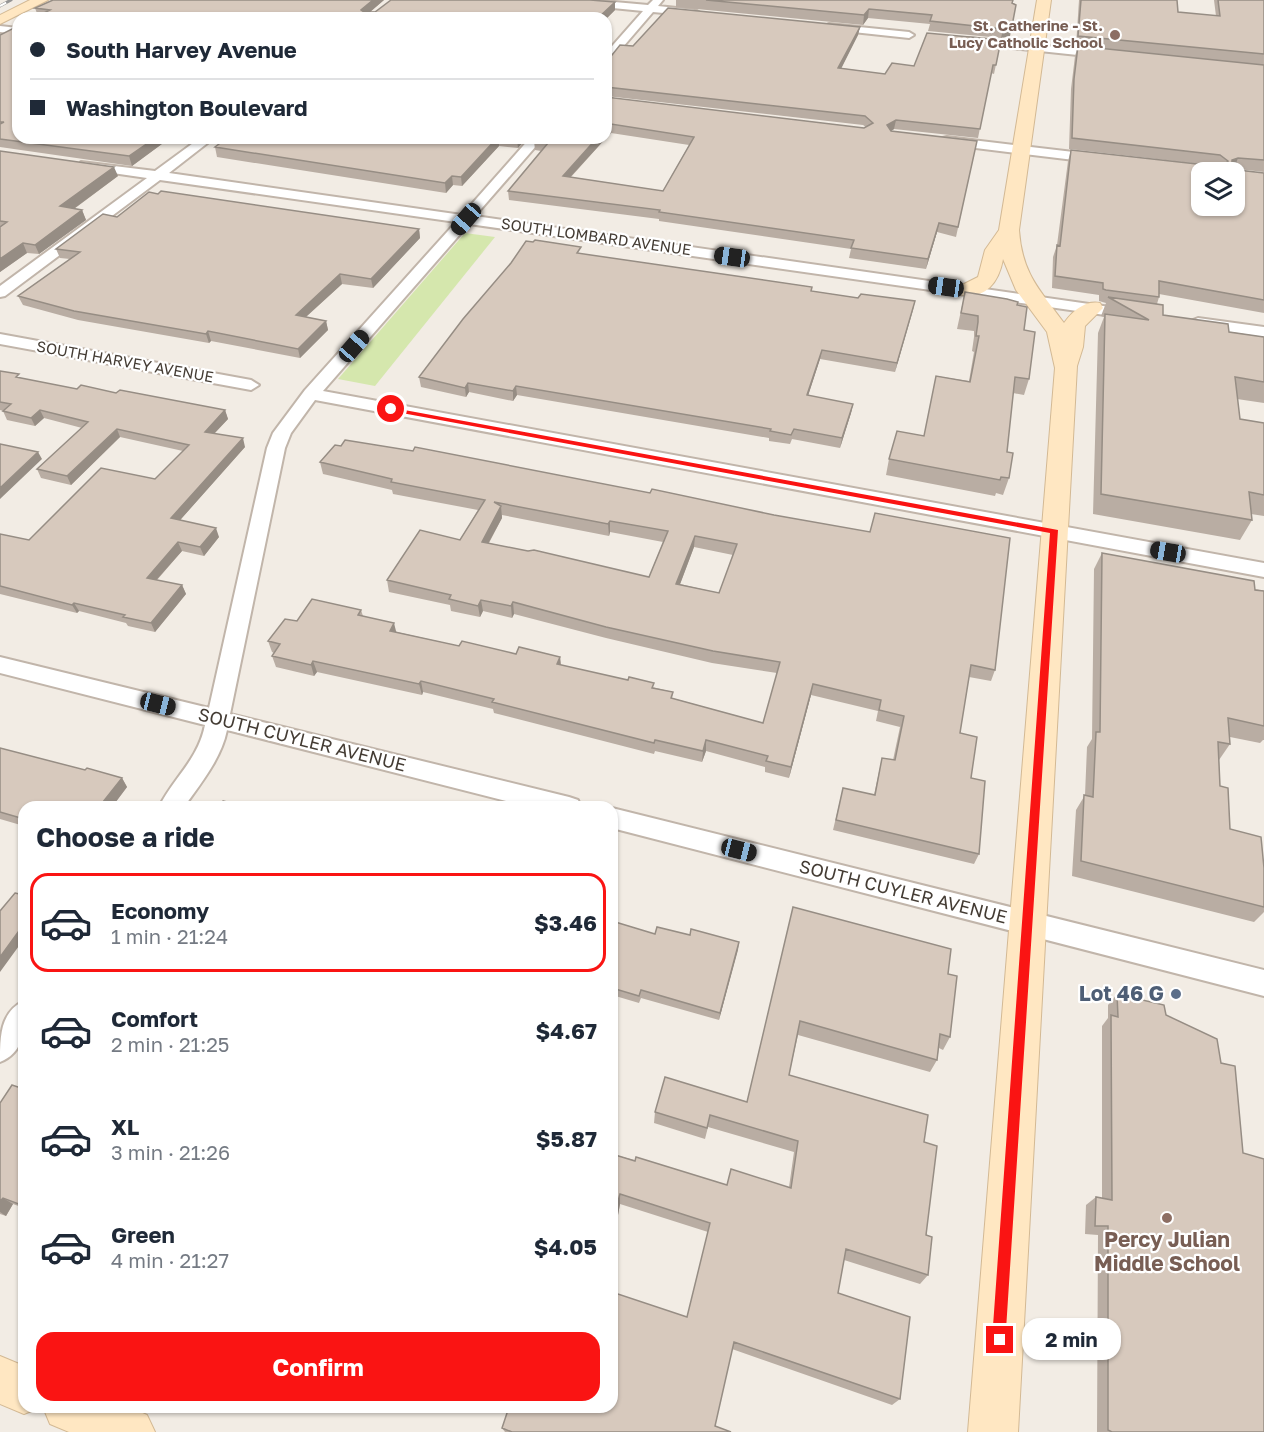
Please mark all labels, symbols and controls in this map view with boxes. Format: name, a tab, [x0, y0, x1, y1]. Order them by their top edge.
place label: St. Catherine - St. Lucy Catholic School	[949, 16, 1103, 51]
marker: St. Catherine - St. Lucy Catholic School	[1108, 28, 1122, 42]
text: South Harvey Avenue	[66, 36, 297, 63]
text: Washington Boulevard	[66, 94, 308, 121]
map controls	[1191, 162, 1245, 216]
button: layers	[1191, 162, 1245, 216]
car	[447, 200, 485, 238]
street label: SOUTH LOMBARD AVENUE	[500, 214, 692, 258]
car	[713, 246, 751, 268]
car	[927, 276, 965, 298]
car	[335, 327, 373, 365]
street label: SOUTH HARVEY AVENUE	[35, 337, 215, 385]
route start	[377, 395, 404, 422]
car	[1149, 540, 1187, 564]
car	[138, 691, 178, 717]
street label: SOUTH CUYLER AVENUE	[196, 703, 408, 776]
text: Choose a ride	[36, 821, 215, 853]
car	[719, 837, 759, 863]
street label: SOUTH CUYLER AVENUE	[797, 855, 1009, 928]
icon: car	[39, 896, 93, 950]
text: Economy	[111, 897, 209, 924]
text: $3.46	[534, 909, 597, 936]
text: 1 min · 21:24	[111, 924, 228, 948]
place label: Lot 46 G	[1079, 980, 1164, 1006]
marker: Lot 46 G	[1169, 987, 1183, 1001]
icon: car	[39, 1004, 93, 1058]
text: Comfort	[111, 1005, 198, 1032]
text: $4.67	[536, 1017, 597, 1044]
text: 2 min · 21:25	[111, 1032, 229, 1056]
icon: car	[39, 1112, 93, 1166]
text: XL	[111, 1113, 139, 1140]
text: $5.87	[536, 1125, 597, 1152]
text: 3 min · 21:26	[111, 1140, 230, 1164]
marker: Percy Julian Middle School	[1160, 1211, 1174, 1225]
icon: car	[39, 1220, 93, 1274]
text: Green	[111, 1221, 175, 1248]
place label: Percy Julian Middle School	[1094, 1226, 1240, 1276]
text: $4.05	[534, 1233, 597, 1260]
text: 4 min · 21:27	[111, 1248, 229, 1272]
callout: 2 min	[1021, 1319, 1120, 1361]
route end	[986, 1326, 1013, 1353]
text: 2 min	[1045, 1327, 1098, 1351]
button: Confirm	[36, 1332, 600, 1401]

